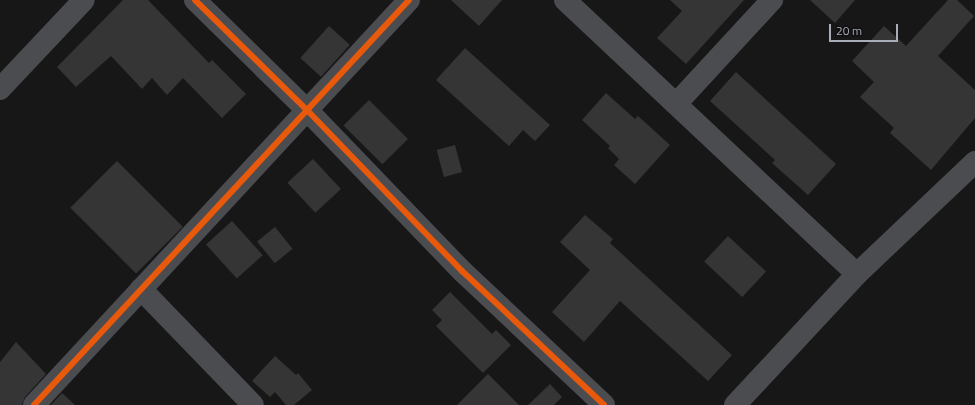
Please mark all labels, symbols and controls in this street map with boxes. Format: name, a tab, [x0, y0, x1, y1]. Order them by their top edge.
scale bar	[831, 16, 900, 42]
text: 20 m	[836, 21, 862, 40]

